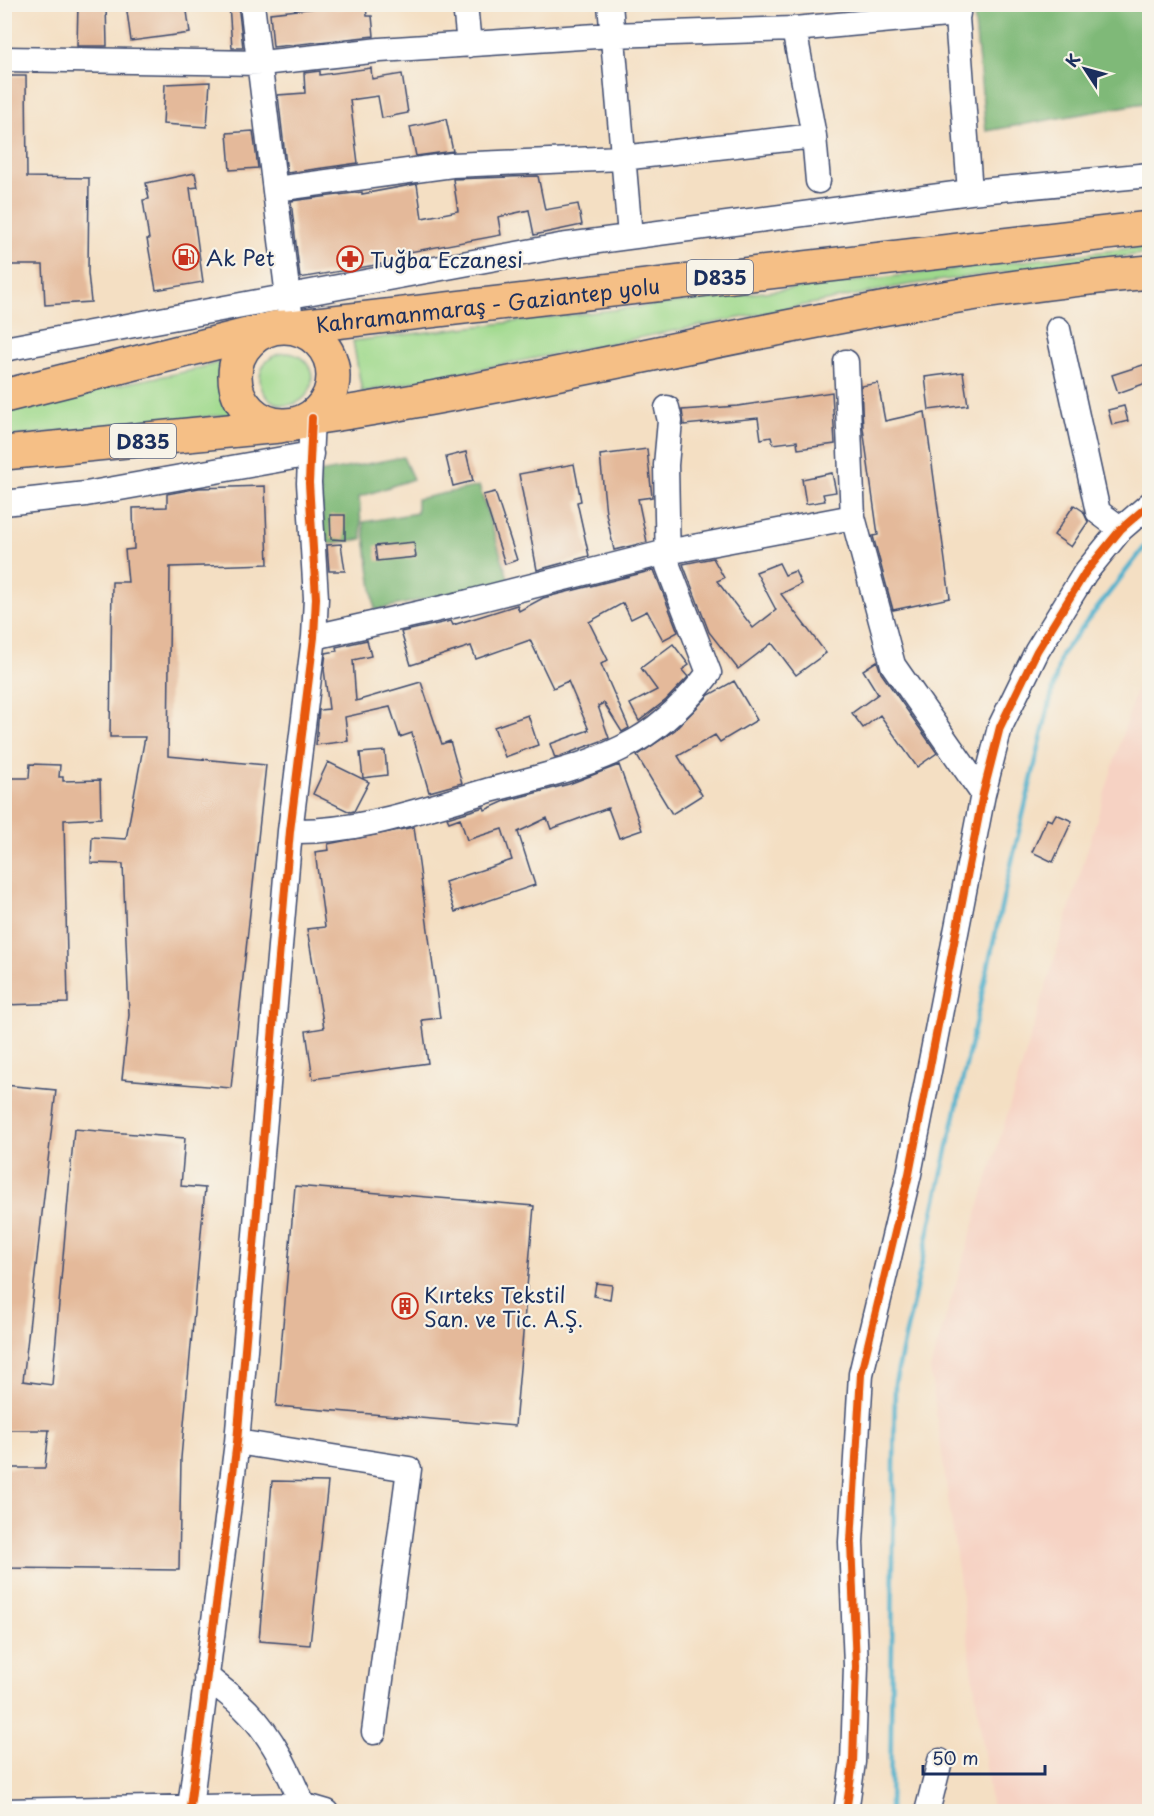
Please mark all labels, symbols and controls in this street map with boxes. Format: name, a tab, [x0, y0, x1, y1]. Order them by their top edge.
north arrow	[1055, 39, 1115, 99]
text: K	[1059, 48, 1085, 71]
place label: Ak Pet	[206, 241, 275, 273]
fuel station icon: Ak Pet	[171, 242, 201, 272]
place label: Tuğba Eczanesi	[370, 243, 523, 275]
pharmacy icon: Tuğba Eczanesi	[335, 244, 365, 274]
road number: D835	[687, 260, 753, 294]
street label: Kahramanmaraş - Gaziantep yolu	[314, 269, 661, 340]
road number: D835	[110, 424, 176, 458]
place label: Kırteks Tekstil San. ve Tic. A.Ş.	[424, 1278, 583, 1334]
building icon: Kırteks Tekstil San. ve Tic. A.Ş.	[390, 1291, 420, 1321]
scale bar	[923, 1738, 1044, 1776]
text: 50 m	[932, 1744, 979, 1771]

